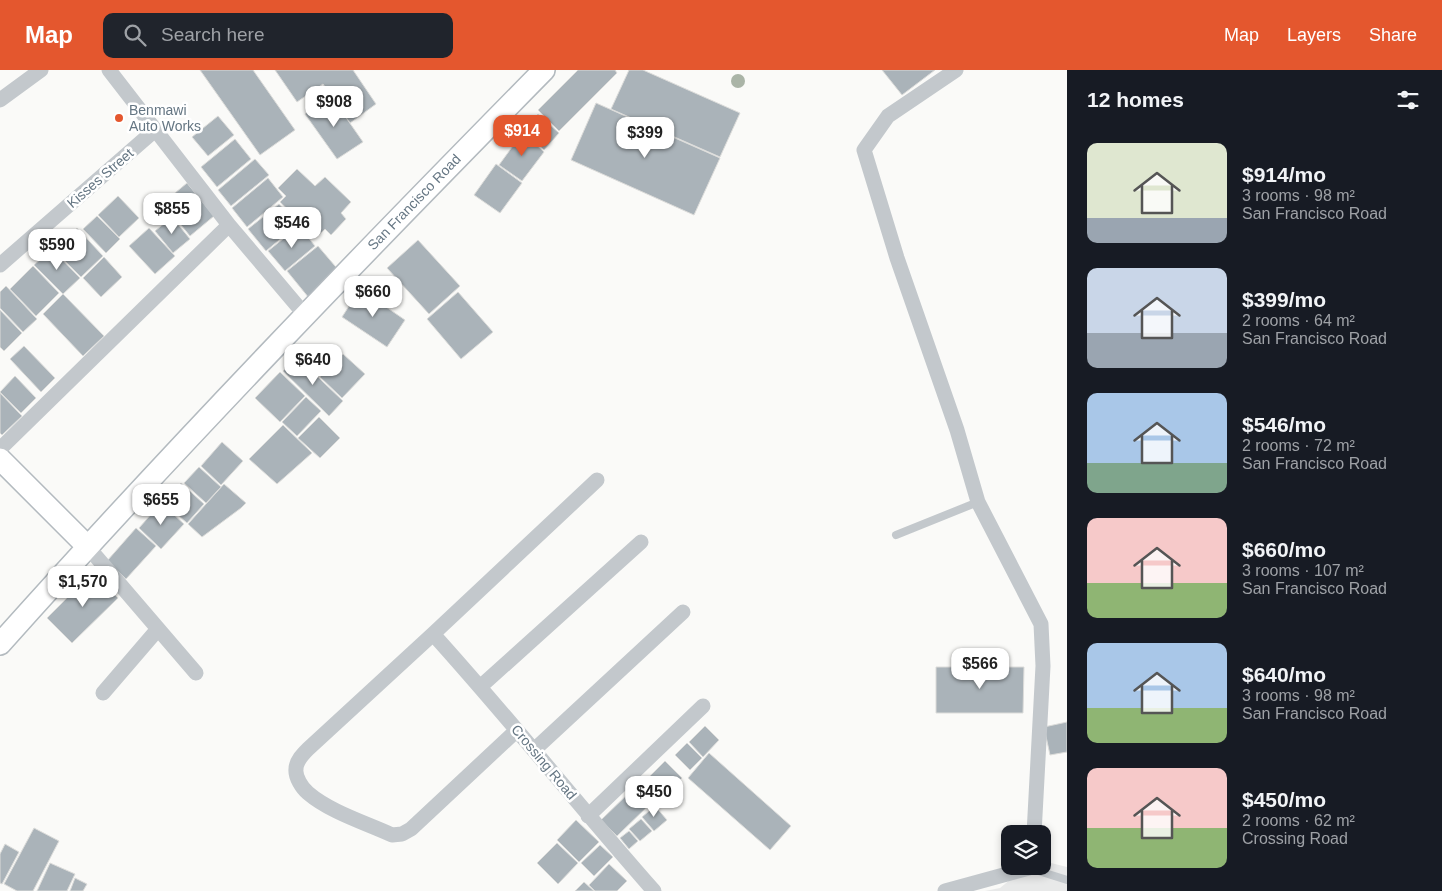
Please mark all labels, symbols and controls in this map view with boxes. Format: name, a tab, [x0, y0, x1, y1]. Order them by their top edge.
search box	[103, 13, 453, 58]
text: Map	[25, 21, 73, 48]
icon: search	[121, 21, 149, 49]
text: Search here	[161, 24, 265, 45]
text: Map	[1224, 25, 1259, 45]
text: Layers	[1287, 25, 1341, 45]
text: Share	[1369, 25, 1417, 45]
pin: $908	[304, 85, 364, 128]
icon: filters	[1394, 86, 1422, 114]
text: 12 homes	[1087, 88, 1184, 111]
text: $908	[316, 93, 352, 110]
place label: Benmawi Auto Works	[129, 102, 201, 134]
marker: Benmawi Auto Works	[113, 112, 125, 124]
pin: $914	[492, 114, 552, 157]
pin: $399	[615, 116, 675, 159]
text: $914	[504, 122, 540, 139]
text: $399	[627, 124, 663, 141]
street label: Kisses Street	[64, 145, 136, 211]
street label: San Francisco Road	[364, 151, 464, 253]
icon: home	[1127, 163, 1187, 223]
text: $914/mo	[1242, 163, 1326, 186]
text: 3 rooms · 98 m²	[1242, 187, 1355, 204]
pin: $855	[142, 192, 202, 235]
text: $855	[154, 200, 190, 217]
text: San Francisco Road	[1242, 205, 1387, 222]
pin: $546	[262, 206, 322, 249]
text: $546	[274, 214, 310, 231]
pin: $590	[27, 228, 87, 271]
text: $590	[39, 236, 75, 253]
pin: $660	[343, 276, 403, 318]
text: $660	[355, 283, 391, 300]
icon: home	[1127, 288, 1187, 348]
text: $399/mo	[1242, 288, 1326, 311]
text: 2 rooms · 64 m²	[1242, 312, 1355, 329]
text: San Francisco Road	[1242, 330, 1387, 347]
pin: $640	[283, 344, 343, 386]
text: $640	[295, 351, 331, 368]
icon: home	[1127, 413, 1187, 473]
text: $546/mo	[1242, 413, 1326, 436]
text: 2 rooms · 72 m²	[1242, 437, 1355, 454]
text: San Francisco Road	[1242, 455, 1387, 472]
pin: $655	[131, 484, 191, 526]
text: $655	[143, 491, 179, 508]
icon: home	[1127, 538, 1187, 598]
text: $660/mo	[1242, 538, 1326, 561]
text: 3 rooms · 107 m²	[1242, 562, 1364, 579]
pin: $1,570	[42, 566, 124, 608]
text: $1,570	[59, 573, 107, 590]
text: San Francisco Road	[1242, 580, 1387, 597]
pin: $566	[950, 648, 1010, 690]
text: $566	[962, 655, 998, 672]
icon: home	[1127, 663, 1187, 723]
text: $640/mo	[1242, 663, 1326, 686]
text: 3 rooms · 98 m²	[1242, 687, 1355, 704]
text: San Francisco Road	[1242, 705, 1387, 722]
street label: Crossing Road	[508, 721, 580, 803]
pin: $450	[624, 776, 684, 818]
text: $450	[636, 783, 672, 800]
icon: home	[1127, 788, 1187, 848]
text: $450/mo	[1242, 788, 1326, 811]
text: 2 rooms · 62 m²	[1242, 812, 1355, 829]
map controls	[1001, 825, 1051, 875]
button: layers	[1001, 825, 1051, 875]
text: Crossing Road	[1242, 830, 1348, 847]

